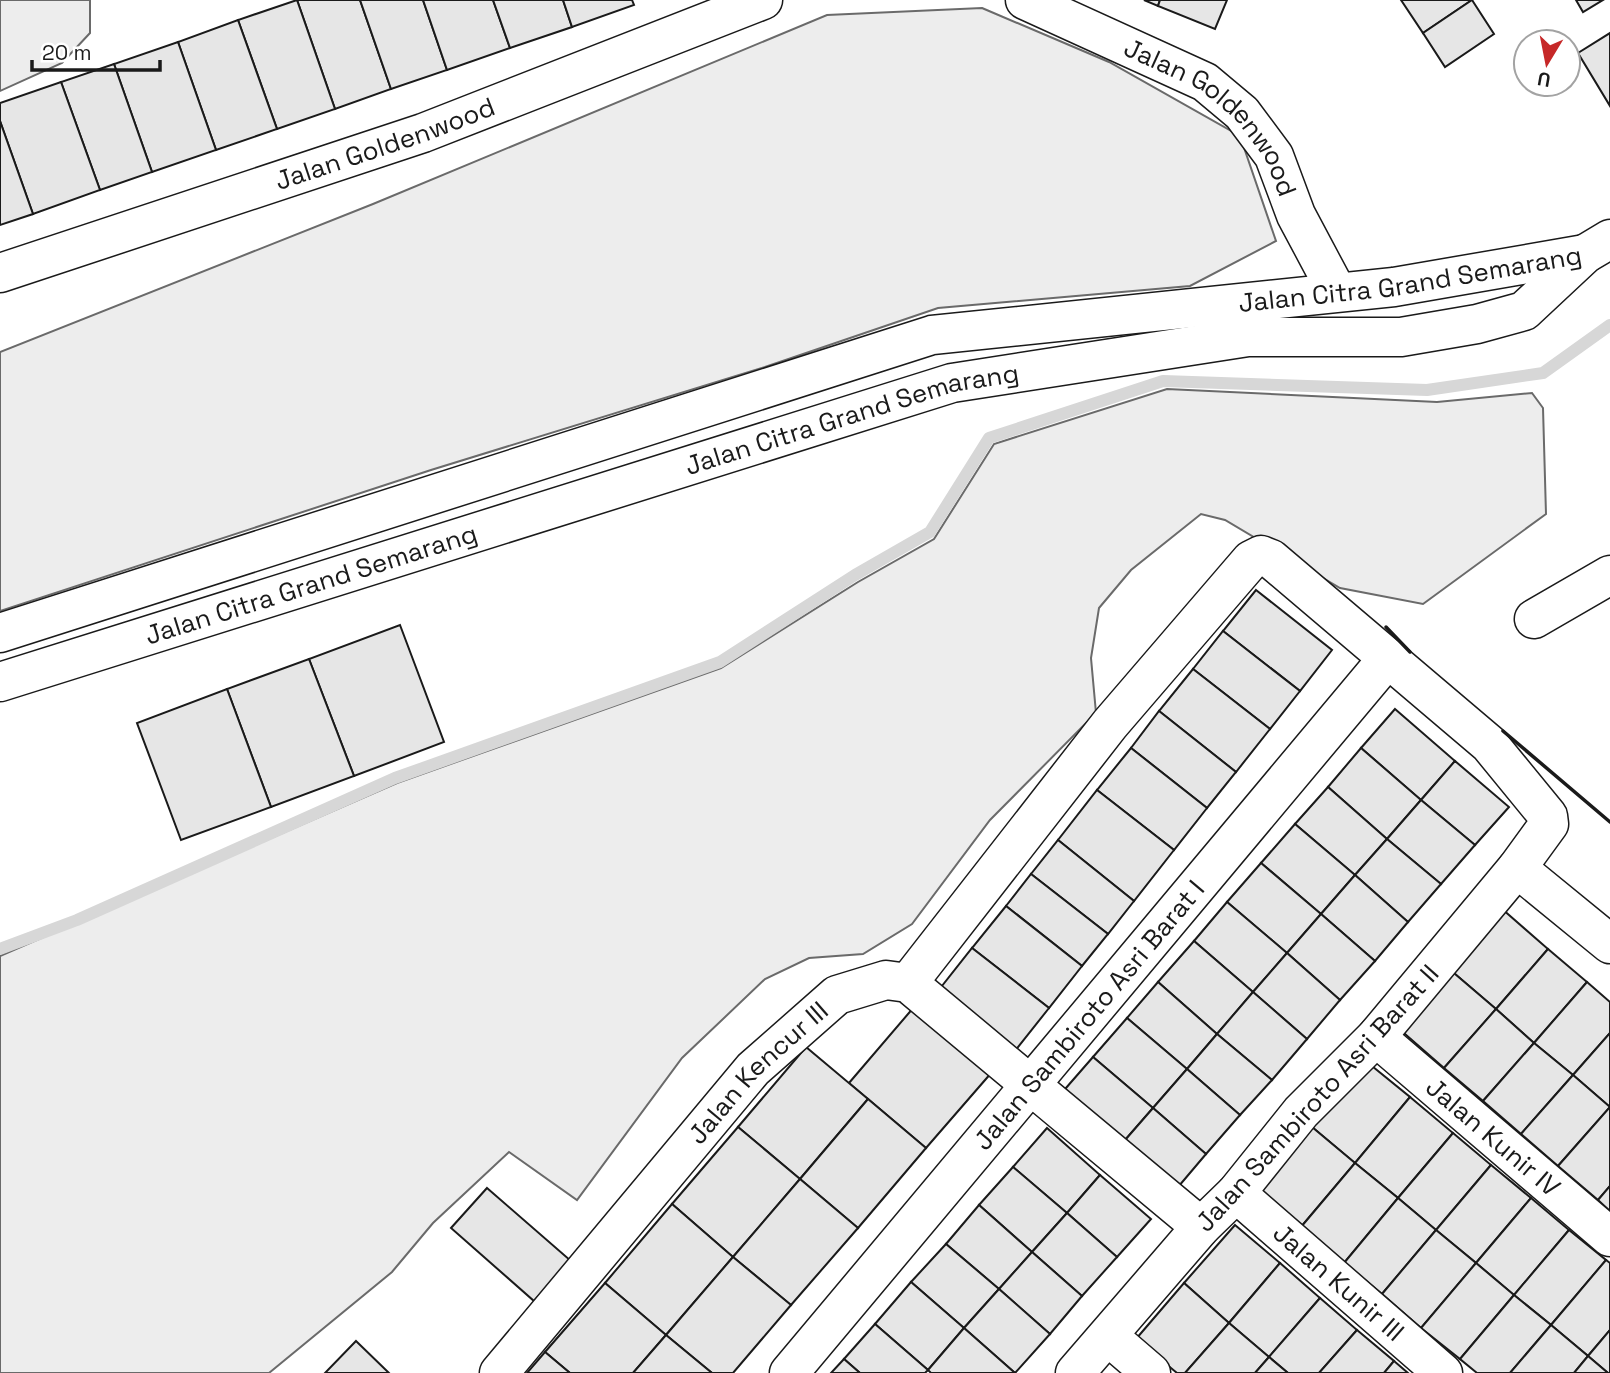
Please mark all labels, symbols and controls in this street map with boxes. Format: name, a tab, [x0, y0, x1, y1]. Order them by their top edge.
scale bar	[32, 28, 159, 72]
north arrow	[1512, 28, 1582, 98]
street label: Jalan Goldenwood	[1119, 30, 1305, 201]
text: 20 m	[42, 39, 92, 66]
text: U	[1536, 66, 1553, 93]
street label: Jalan Goldenwood	[271, 90, 500, 198]
street label: Jalan Citra Grand Semarang	[1237, 238, 1584, 320]
street label: Jalan Citra Grand Semarang	[681, 356, 1021, 483]
street label: Jalan Citra Grand Semarang	[141, 516, 481, 652]
street label: Jalan Sambiroto Asri Barat I	[966, 873, 1212, 1157]
street label: Jalan Sambiroto Asri Barat II	[1188, 957, 1446, 1239]
street label: Jalan Kencur III	[680, 994, 835, 1151]
street label: Jalan Kunir IV	[1419, 1070, 1567, 1204]
street label: Jalan Kunir III	[1266, 1216, 1411, 1349]

